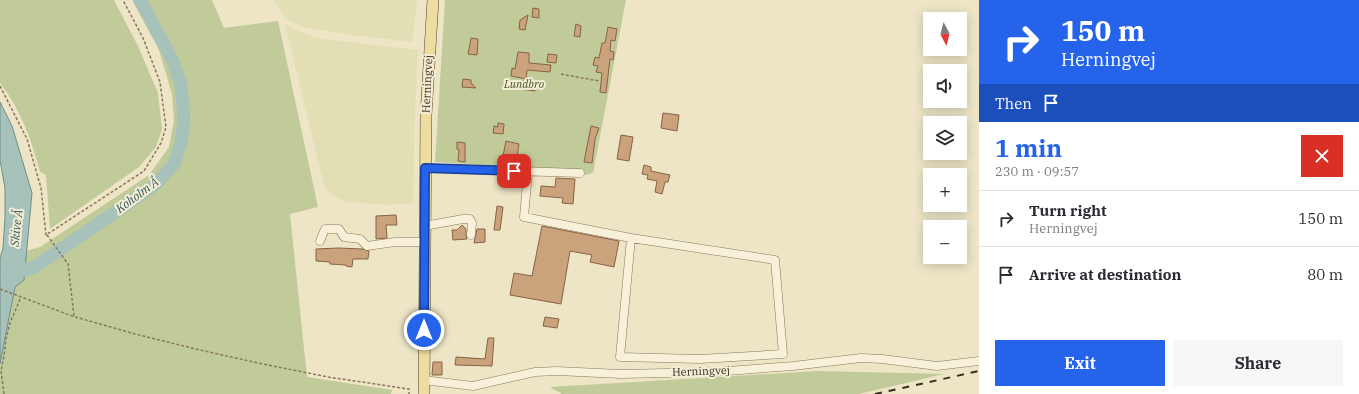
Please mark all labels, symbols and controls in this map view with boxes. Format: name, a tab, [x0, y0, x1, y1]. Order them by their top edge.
north arrow	[923, 12, 967, 56]
map controls	[923, 12, 967, 264]
text: 150 m	[1061, 12, 1145, 49]
icon: right	[995, 16, 1047, 68]
text: Herningvej	[1061, 48, 1156, 71]
street label: Herningvej	[418, 55, 436, 113]
button: sound	[923, 64, 967, 108]
park label: Lundbro	[503, 77, 545, 91]
icon: arrive	[1040, 92, 1062, 114]
text: Then	[995, 94, 1032, 113]
button: layers	[923, 116, 967, 160]
text: 1 min	[995, 132, 1062, 164]
button: close	[1301, 135, 1343, 177]
pin	[497, 154, 531, 188]
icon: arrive	[503, 160, 525, 182]
text: 230 m · 09:57	[995, 163, 1079, 180]
button: +	[923, 168, 967, 212]
water label: Koholm Å	[112, 174, 161, 217]
text: Turn right	[1029, 201, 1107, 220]
icon: right	[995, 208, 1017, 230]
water label: Skive Å	[6, 209, 25, 248]
text: 150 m	[1298, 209, 1343, 228]
button: −	[923, 220, 967, 264]
text: Herningvej	[1029, 220, 1098, 237]
icon: arrive	[995, 264, 1017, 286]
text: Arrive at destination	[1029, 265, 1181, 284]
text: 80 m	[1307, 265, 1343, 284]
position arrow	[403, 309, 445, 351]
button: Exit	[995, 340, 1165, 386]
button: Share	[1173, 340, 1343, 386]
street label: Herningvej	[672, 363, 730, 379]

